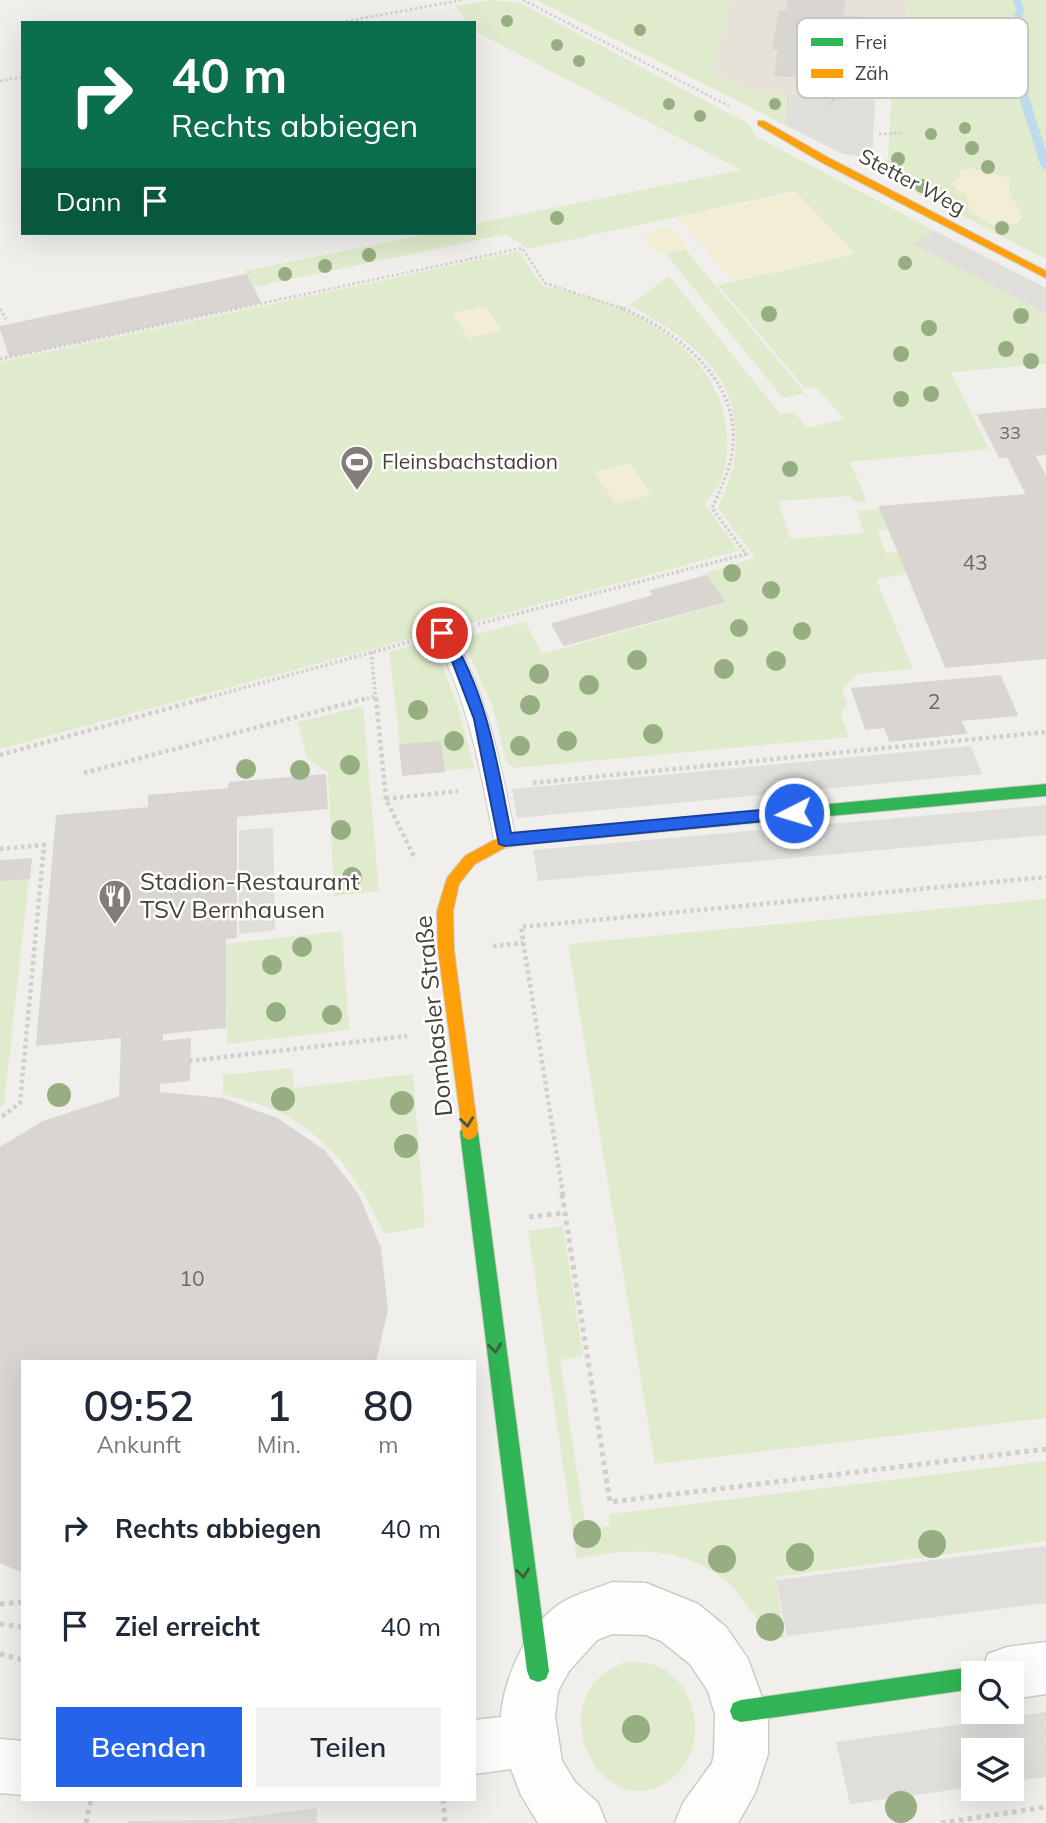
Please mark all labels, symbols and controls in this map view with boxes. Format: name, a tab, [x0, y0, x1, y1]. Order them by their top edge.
legend	[797, 18, 1028, 98]
text: Frei	[855, 30, 887, 54]
text: 40 m	[171, 44, 287, 105]
icon: right	[56, 49, 147, 140]
text: Zäh	[855, 61, 889, 85]
text: Rechts abbiegen	[171, 105, 418, 145]
street label: Stetter Weg	[855, 142, 970, 220]
icon: arrive	[136, 182, 174, 220]
text: Dann	[56, 185, 122, 218]
house number: 33	[999, 421, 1021, 444]
sports icon: Fleinsbachstadion	[338, 443, 376, 492]
place label: Fleinsbachstadion	[382, 448, 558, 474]
house number: 43	[962, 549, 988, 575]
pin	[412, 603, 472, 663]
icon: arrive	[423, 614, 461, 652]
house number: 2	[928, 688, 940, 714]
position arrow	[757, 776, 831, 850]
place label: Stadion-Restaurant TSV Bernhausen	[140, 866, 359, 924]
restaurant icon: Stadion-Restaurant TSV Bernhausen	[96, 877, 134, 926]
street label: Dombasler Straße	[408, 914, 458, 1118]
one-way arrow	[460, 1116, 475, 1128]
house number: 10	[179, 1265, 205, 1291]
one-way arrow	[488, 1342, 503, 1353]
text: 09:52	[83, 1379, 194, 1432]
text: 1	[266, 1379, 291, 1432]
text: 80	[363, 1379, 414, 1432]
text: Ankunft	[97, 1430, 181, 1459]
text: Min.	[257, 1430, 301, 1459]
text: m	[378, 1430, 398, 1459]
icon: right	[56, 1509, 94, 1547]
text: Rechts abbiegen	[115, 1512, 321, 1545]
text: 40 m	[380, 1512, 441, 1545]
one-way arrow	[516, 1568, 531, 1579]
icon: arrive	[56, 1607, 94, 1645]
text: Ziel erreicht	[115, 1610, 260, 1643]
text: 40 m	[380, 1610, 441, 1643]
map controls	[961, 1661, 1024, 1801]
button: search	[961, 1661, 1024, 1724]
button: Beenden	[56, 1707, 242, 1787]
button: Teilen	[256, 1707, 441, 1787]
button: layers	[961, 1738, 1024, 1801]

